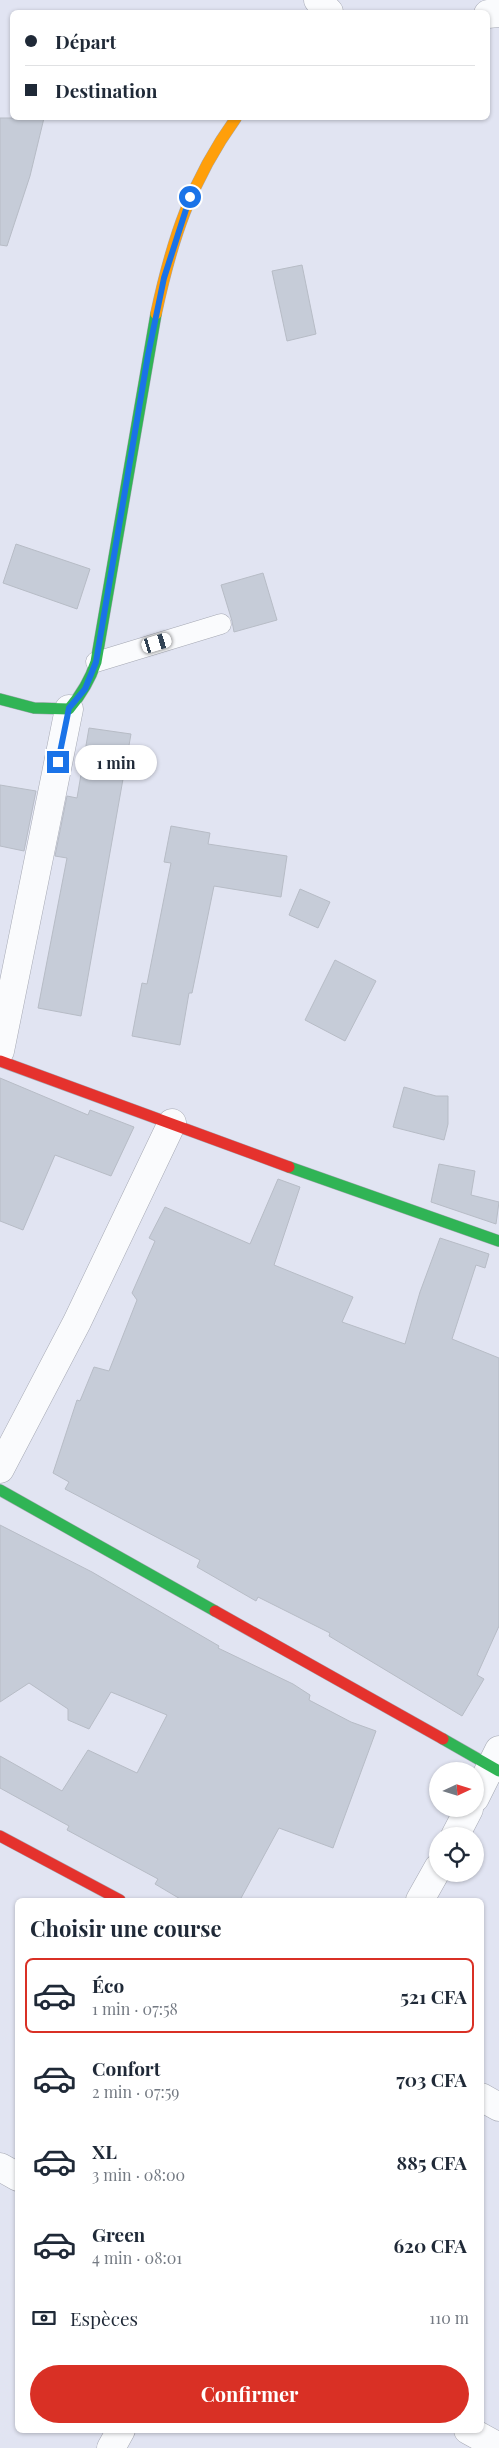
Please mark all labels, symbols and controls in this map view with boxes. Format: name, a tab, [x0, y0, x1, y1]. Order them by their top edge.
text: Départ	[55, 28, 116, 54]
text: Destination	[55, 77, 157, 103]
route start	[179, 186, 201, 208]
car	[140, 631, 173, 655]
callout: 1 min	[76, 744, 158, 780]
route end	[47, 751, 69, 773]
text: 1 min	[96, 752, 136, 773]
north arrow	[429, 1762, 484, 1818]
map controls	[429, 1762, 484, 1882]
button: locate	[429, 1827, 484, 1882]
text: Choisir une course	[30, 1913, 222, 1943]
text: Éco	[92, 1972, 124, 1998]
icon: car	[32, 1973, 77, 2018]
text: 521 CFA	[400, 1983, 467, 2009]
text: 1 min · 07:58	[92, 1998, 178, 2019]
text: Confort	[92, 2055, 160, 2081]
icon: car	[32, 2056, 77, 2101]
text: 703 CFA	[396, 2066, 467, 2092]
text: 2 min · 07:59	[92, 2081, 179, 2102]
text: XL	[92, 2138, 117, 2164]
icon: car	[32, 2139, 77, 2184]
text: 885 CFA	[397, 2149, 467, 2175]
text: 3 min · 08:00	[92, 2164, 185, 2185]
text: Green	[92, 2221, 145, 2247]
icon: car	[32, 2222, 77, 2267]
text: 620 CFA	[393, 2232, 467, 2258]
text: 4 min · 08:01	[92, 2247, 182, 2268]
icon: cash	[30, 2304, 58, 2332]
text: Espèces	[70, 2305, 138, 2331]
text: 110 m	[429, 2307, 469, 2328]
button: Confirmer	[30, 2365, 469, 2423]

